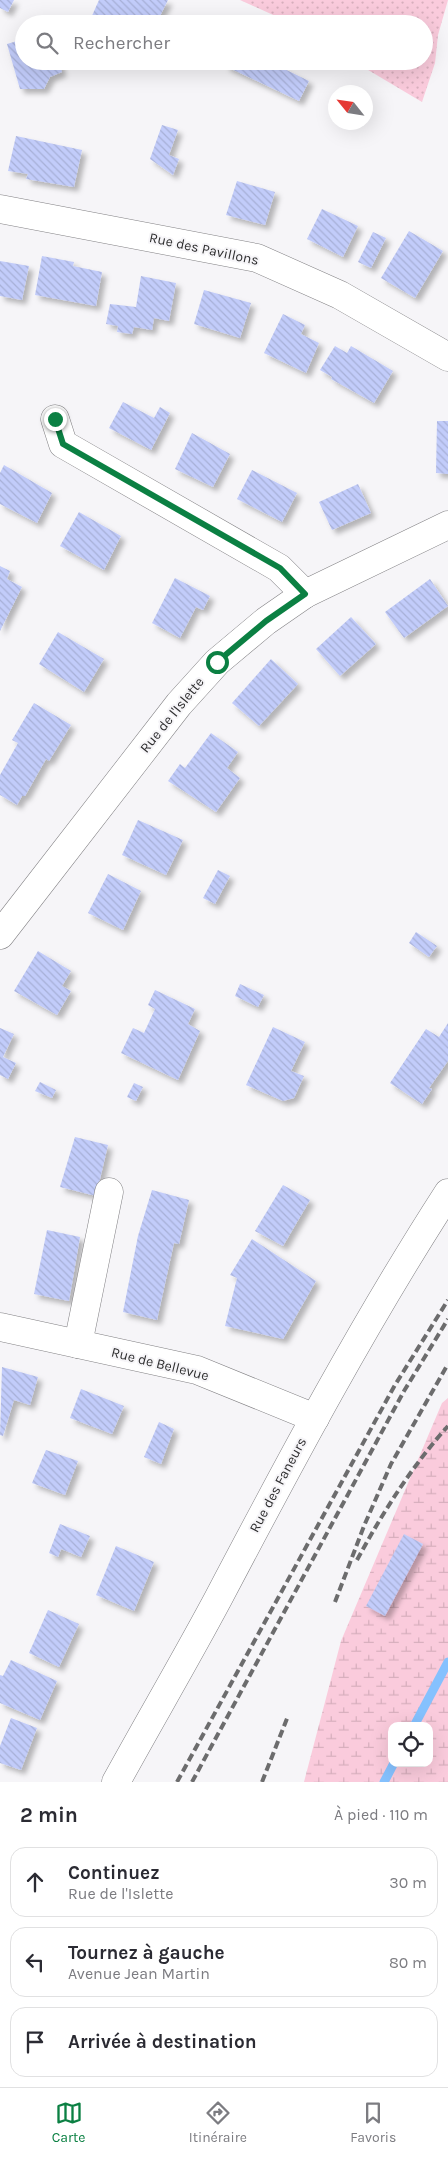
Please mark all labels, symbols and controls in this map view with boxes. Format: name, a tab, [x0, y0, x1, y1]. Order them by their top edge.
search box	[15, 15, 433, 70]
icon: search	[33, 29, 61, 57]
text: Rechercher	[73, 32, 170, 54]
north arrow	[328, 85, 373, 130]
street label: Rue des Pavillons	[148, 229, 260, 269]
route end	[44, 408, 67, 431]
route start	[206, 651, 229, 674]
street label: Rue de l'Islette	[136, 674, 208, 756]
street label: Rue de Bellevue	[109, 1344, 211, 1384]
street label: Rue des Faneurs	[246, 1435, 310, 1535]
map controls	[388, 1722, 433, 1767]
button: locate	[388, 1722, 433, 1767]
text: 2 min	[20, 1803, 78, 1827]
text: À pied · 110 m	[334, 1805, 428, 1824]
text: Continuez	[68, 1862, 160, 1884]
icon: ahead	[21, 1868, 49, 1896]
text: 30 m	[389, 1873, 427, 1892]
text: Rue de l'Islette	[68, 1884, 173, 1903]
text: Tournez à gauche	[68, 1942, 225, 1964]
icon: left	[21, 1948, 49, 1976]
text: 80 m	[389, 1953, 427, 1972]
text: Avenue Jean Martin	[68, 1964, 210, 1983]
icon: arrive	[21, 2028, 49, 2056]
text: Arrivée à destination	[68, 2031, 257, 2053]
tab: Carte	[52, 2099, 85, 2146]
tab: Itinéraire	[189, 2099, 247, 2146]
tab: Favoris	[350, 2099, 396, 2146]

